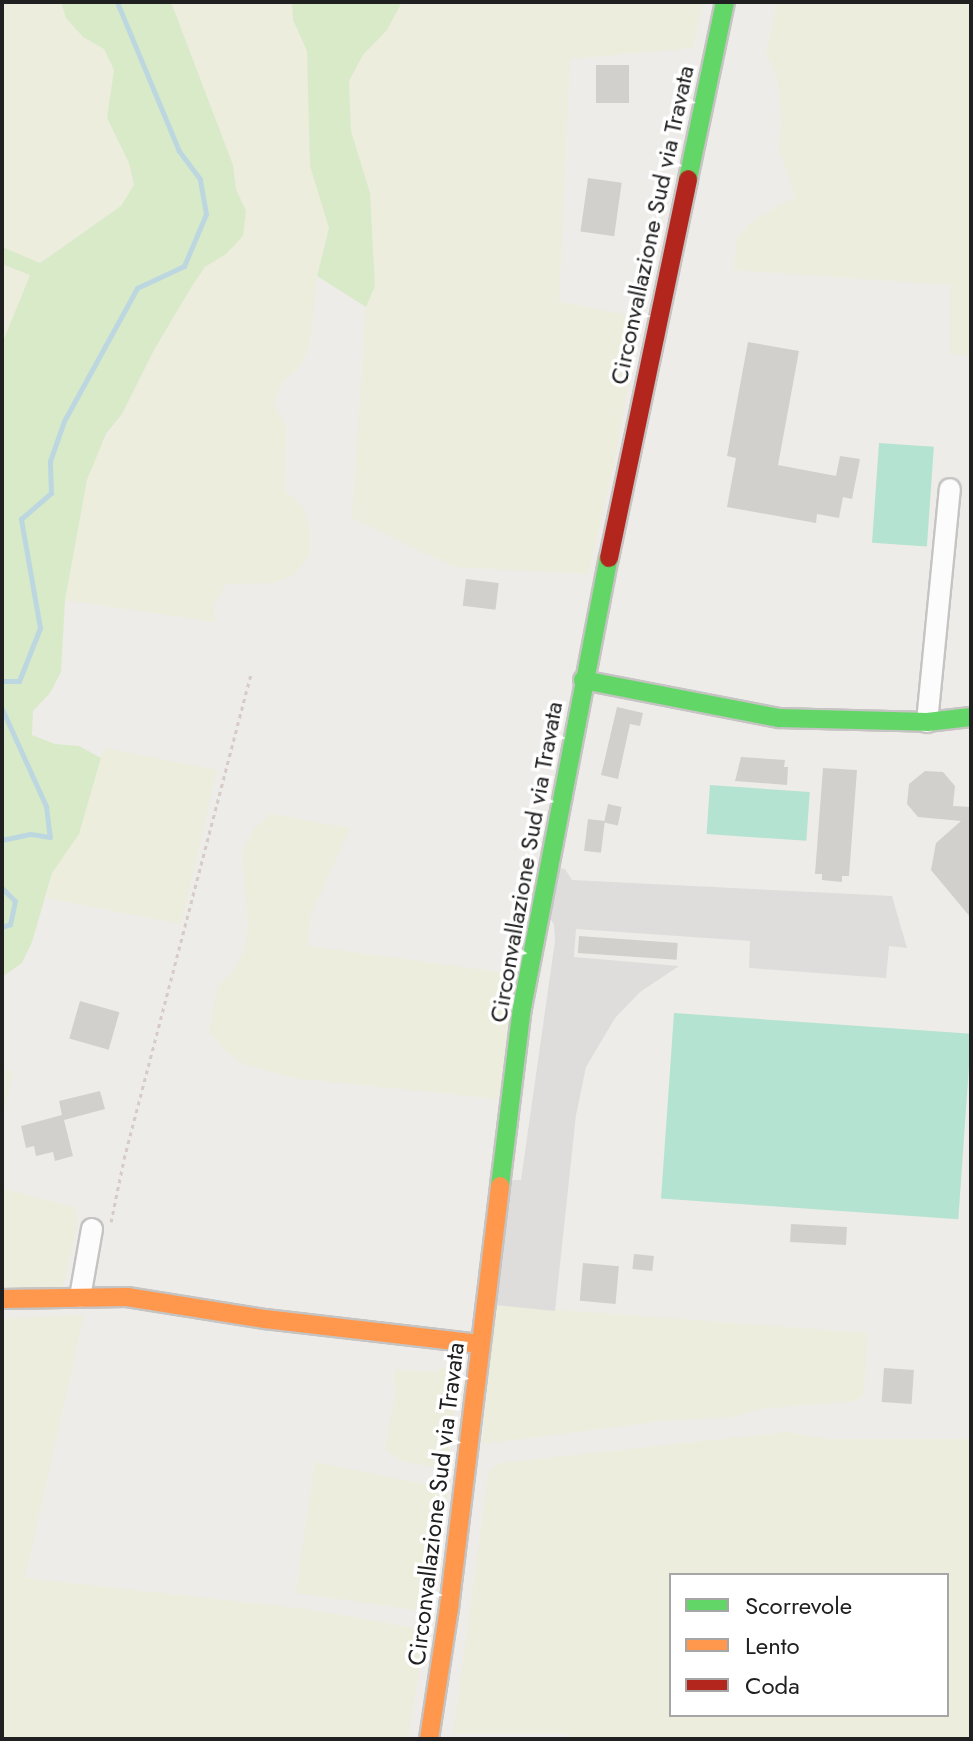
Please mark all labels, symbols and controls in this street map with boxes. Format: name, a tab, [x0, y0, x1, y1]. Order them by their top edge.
street label: Circonvallazione Sud via Travata	[604, 63, 700, 387]
street label: Circonvallazione Sud via Travata	[484, 699, 568, 1025]
street label: Circonvallazione Sud via Travata	[402, 1341, 470, 1667]
legend	[669, 1573, 949, 1717]
text: Scorrevole	[745, 1588, 852, 1623]
text: Lento	[745, 1628, 800, 1663]
text: Coda	[745, 1668, 800, 1703]

